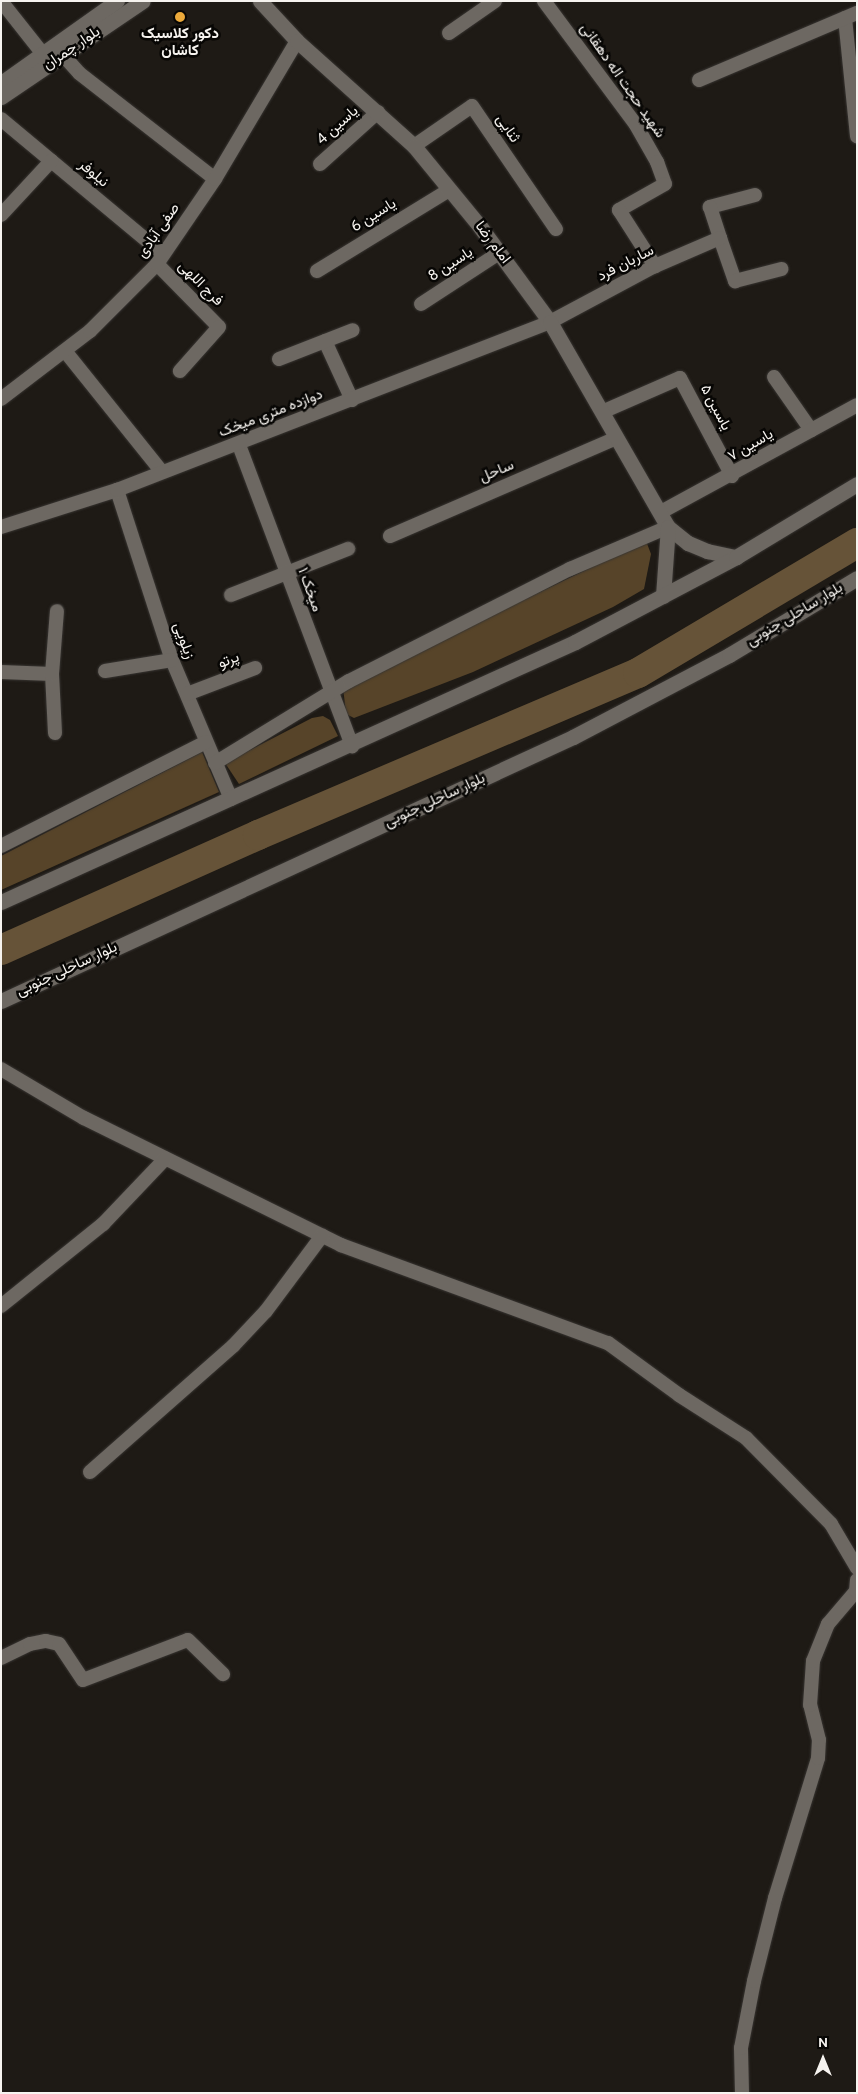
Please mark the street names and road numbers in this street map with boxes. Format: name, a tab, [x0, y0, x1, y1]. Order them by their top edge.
street label: شهید حجت اله دهقانی	[576, 20, 668, 142]
street label: بلوار چمران	[40, 23, 104, 75]
street label: یاسین 4	[313, 103, 363, 149]
street label: ثنایی	[491, 111, 523, 147]
street label: نیلوفر	[74, 156, 112, 192]
street label: یاسین 6	[348, 195, 400, 237]
street label: صفی آبادی	[134, 200, 184, 262]
street label: امام رضا	[470, 218, 514, 268]
street label: ساربان فرد	[595, 242, 657, 286]
street label: یاسین 8	[425, 244, 477, 286]
street label: فرج اللهی	[174, 258, 226, 310]
street label: یاسین ۵	[695, 382, 735, 434]
street label: دوازده متری میخک	[216, 386, 326, 442]
street label: یاسین ۷	[725, 426, 777, 466]
street label: ساحل	[477, 457, 517, 487]
street label: میخک ۱	[293, 565, 325, 615]
street label: بلوار ساحلی جنوبی	[744, 579, 846, 651]
street label: زیلویی	[168, 620, 198, 662]
street label: پرتو	[216, 649, 242, 673]
street label: بلوار ساحلی جنوبی	[382, 770, 488, 832]
street label: بلوار ساحلی جنوبی	[14, 939, 120, 1001]

